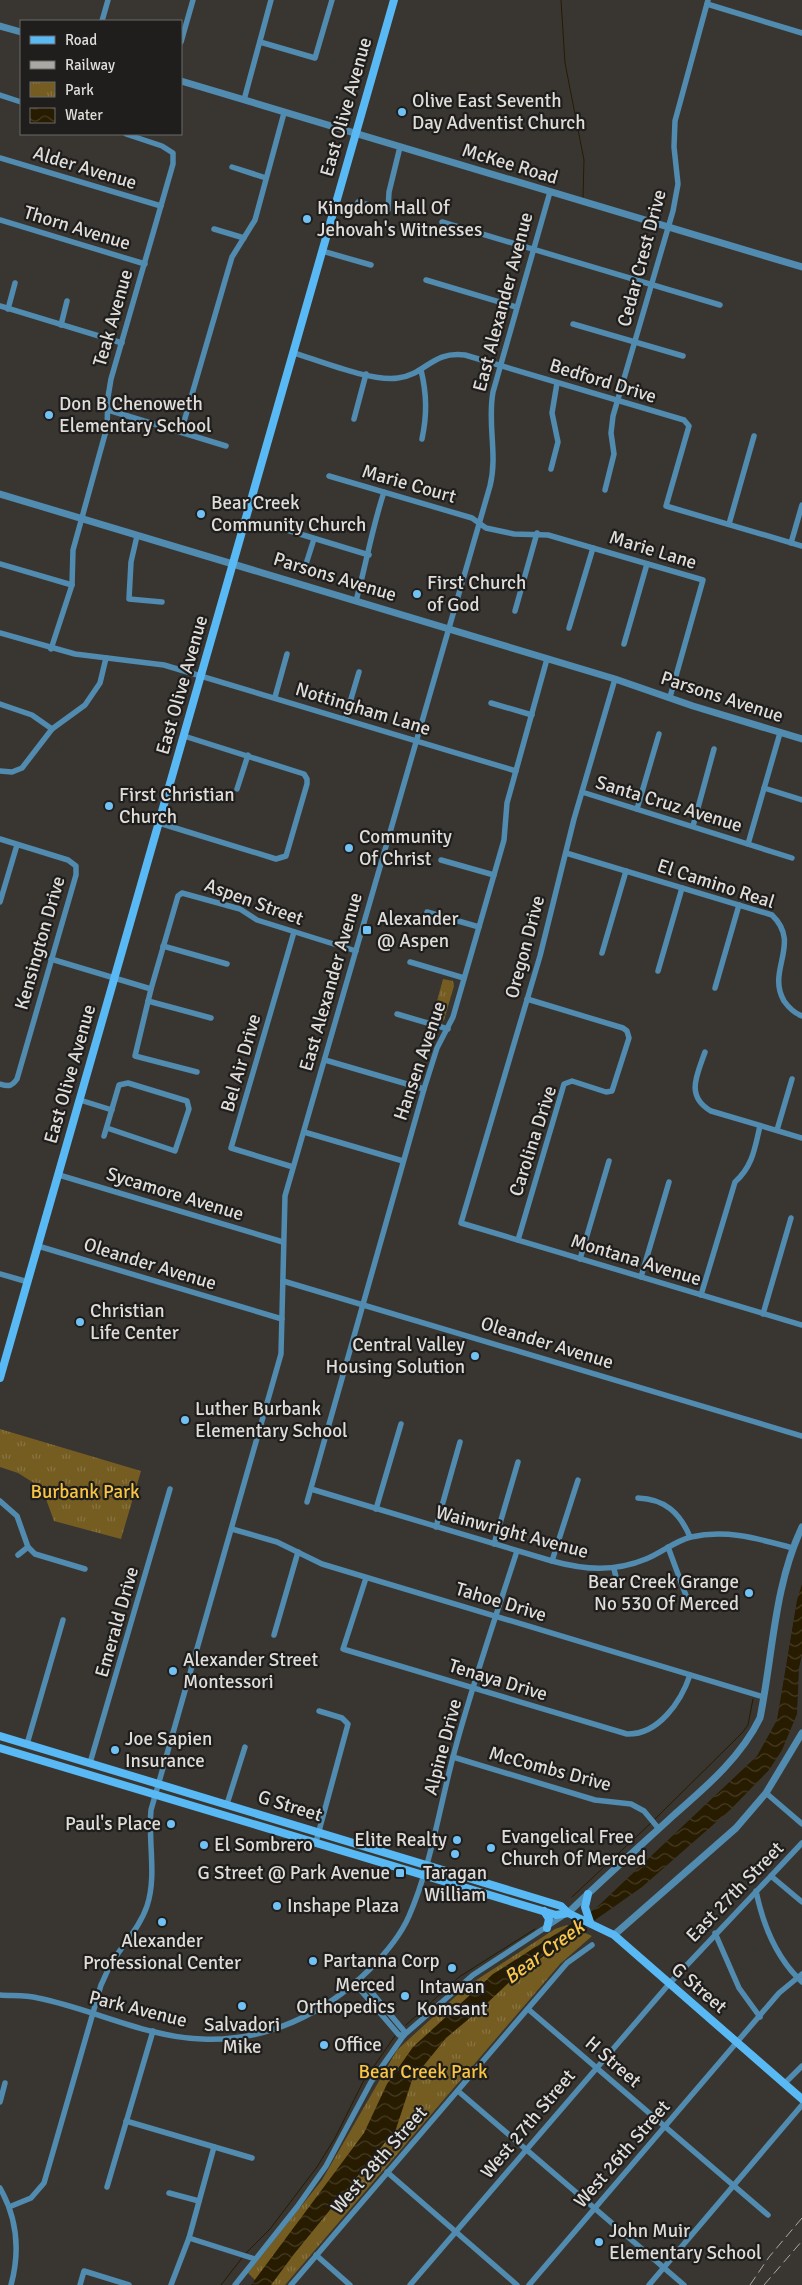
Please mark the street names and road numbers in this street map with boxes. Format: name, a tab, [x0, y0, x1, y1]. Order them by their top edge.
street label: East Olive Avenue	[315, 35, 377, 179]
street label: McKee Road	[459, 138, 561, 190]
street label: Alder Avenue	[30, 141, 140, 195]
street label: Cedar Crest Drive	[612, 187, 672, 329]
street label: Thorn Avenue	[21, 200, 133, 256]
street label: East Alexander Avenue	[468, 210, 538, 394]
street label: Teak Avenue	[88, 267, 138, 369]
street label: Bedford Drive	[547, 353, 659, 409]
street label: Marie Court	[359, 459, 459, 509]
street label: Marie Lane	[606, 525, 700, 575]
street label: Parsons Avenue	[271, 547, 399, 607]
street label: East Olive Avenue	[151, 613, 213, 757]
street label: Parsons Avenue	[658, 666, 786, 728]
street label: Nottingham Lane	[292, 677, 434, 741]
street label: Santa Cruz Avenue	[593, 770, 745, 838]
street label: El Camino Real	[654, 854, 778, 914]
street label: Kensington Drive	[9, 873, 71, 1013]
street label: Aspen Street	[201, 873, 307, 931]
street label: East Alexander Avenue	[294, 890, 368, 1074]
street label: Oregon Drive	[500, 893, 550, 1001]
street label: Hansen Avenue	[388, 998, 452, 1124]
street label: East Olive Avenue	[39, 1002, 101, 1146]
street label: Bel Air Drive	[216, 1011, 266, 1115]
street label: Carolina Drive	[504, 1083, 562, 1199]
street label: Sycamore Avenue	[104, 1162, 246, 1226]
street label: Montana Avenue	[568, 1229, 704, 1291]
street label: Oleander Avenue	[81, 1232, 219, 1296]
street label: Oleander Avenue	[478, 1311, 616, 1375]
street label: Wainwright Avenue	[433, 1500, 591, 1564]
street label: Emerald Drive	[90, 1564, 144, 1680]
street label: Tahoe Drive	[453, 1577, 549, 1627]
street label: Tenaya Drive	[446, 1654, 550, 1706]
street label: Alpine Drive	[419, 1696, 467, 1798]
street label: McCombs Drive	[486, 1741, 614, 1797]
street label: G Street	[255, 1785, 325, 1827]
street label: East 27th Street	[681, 1836, 789, 1947]
street label: G Street	[666, 1957, 732, 2019]
street label: Park Avenue	[87, 1985, 189, 2033]
street label: H Street	[580, 2031, 646, 2093]
street label: West 27th Street	[475, 2064, 581, 2184]
street label: West 26th Street	[569, 2095, 676, 2213]
street label: West 28th Street	[326, 2101, 433, 2219]

